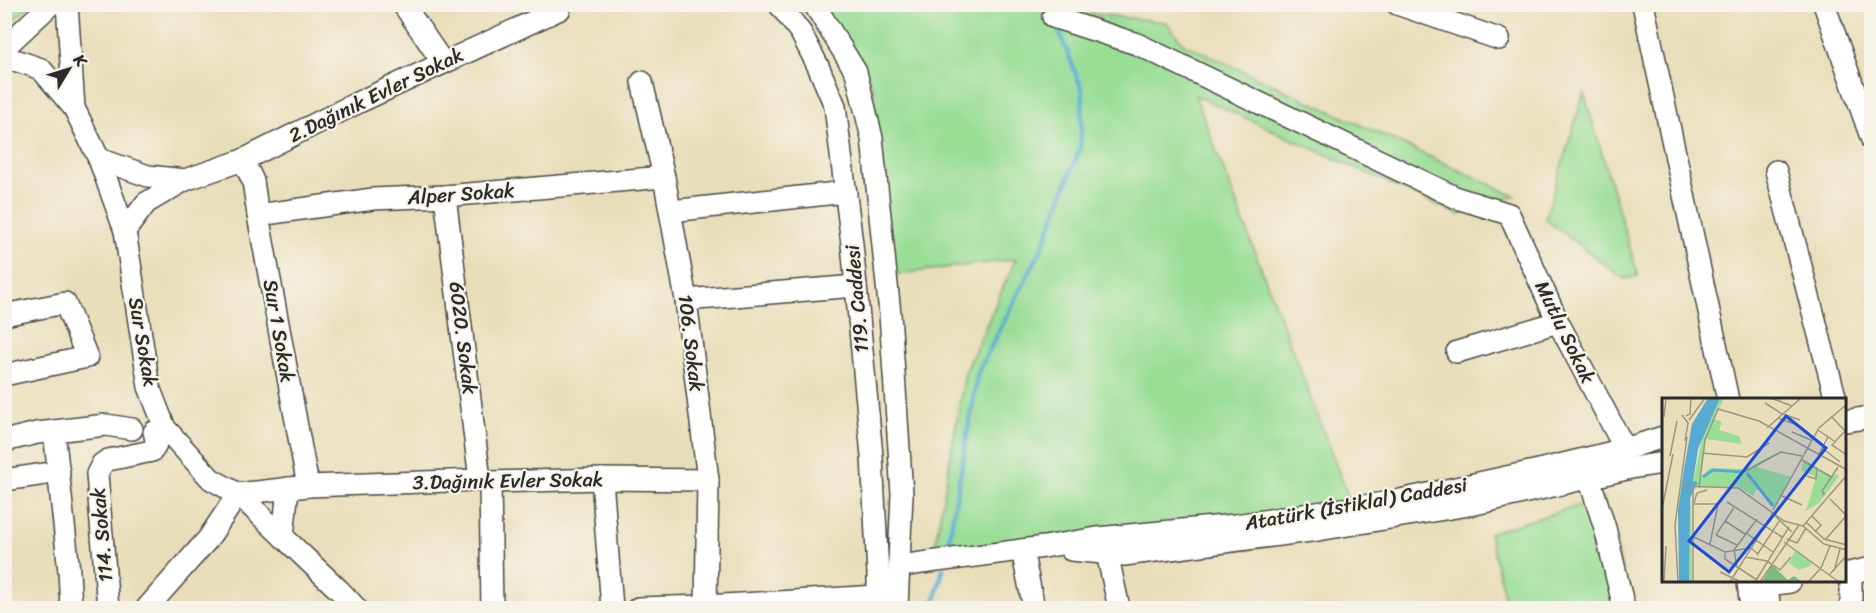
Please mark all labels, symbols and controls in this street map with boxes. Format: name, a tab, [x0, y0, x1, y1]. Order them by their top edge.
street label: 2.Dağınık Evler Sokak	[282, 37, 470, 153]
north arrow	[39, 39, 99, 99]
text: K	[65, 47, 96, 74]
street label: Alper Sokak	[405, 173, 516, 215]
street label: 119. Caddesi	[835, 243, 879, 354]
street label: Mutlu Sokak	[1525, 274, 1605, 390]
street label: Sur 1 Sokak	[253, 277, 305, 385]
street label: 6020. Sokak	[439, 280, 487, 397]
street label: 106. Sokak	[668, 292, 714, 394]
street label: Sur Sokak	[118, 294, 168, 390]
inset map	[1662, 398, 1846, 583]
street label: 3.Dağınık Evler Sokak	[412, 462, 604, 500]
street label: Atatürk (İstiklal) Caddesi	[1241, 467, 1471, 541]
street label: 114. Sokak	[80, 486, 124, 584]

